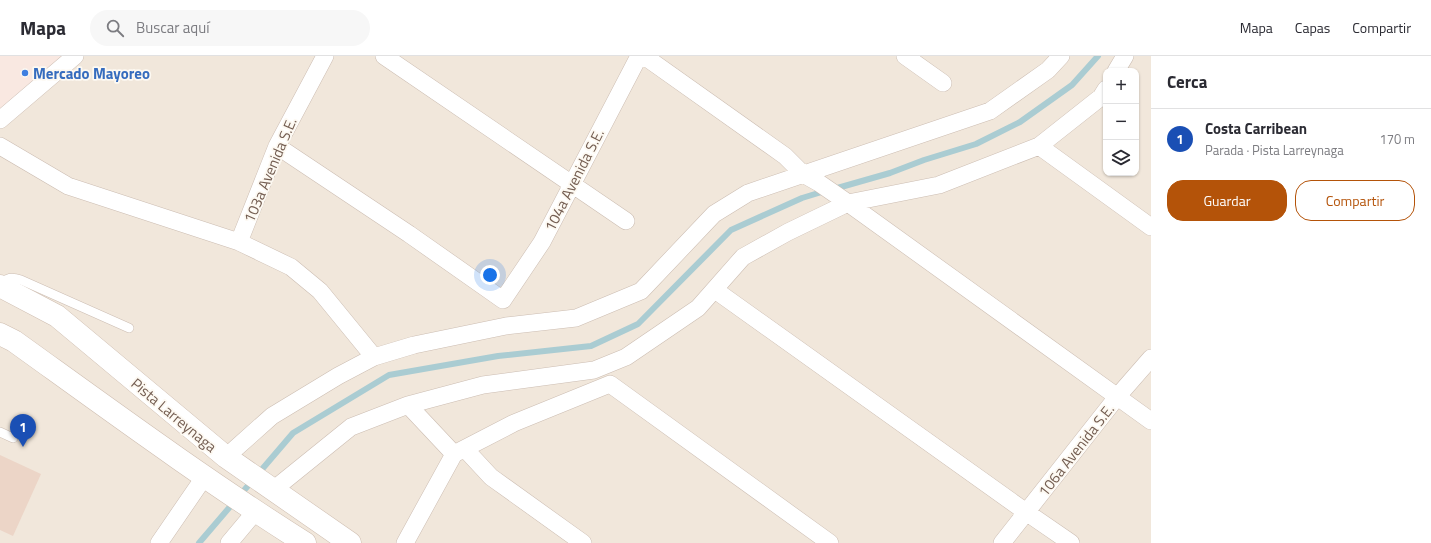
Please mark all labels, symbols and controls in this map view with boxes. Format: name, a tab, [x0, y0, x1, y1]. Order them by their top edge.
search box	[90, 10, 370, 46]
text: Mapa	[20, 13, 66, 42]
text: Buscar aquí	[136, 16, 209, 39]
icon: search	[104, 17, 126, 39]
text: Mapa	[1240, 17, 1273, 38]
text: Capas	[1295, 17, 1330, 38]
text: Compartir	[1352, 17, 1411, 38]
place label: Mercado Mayoreo	[33, 62, 150, 85]
marker: Mercado Mayoreo	[20, 68, 30, 78]
map controls	[1103, 68, 1139, 176]
button: +	[1103, 68, 1139, 104]
text: Cerca	[1167, 69, 1207, 95]
button: −	[1103, 104, 1139, 140]
street label: 103a Avenida S.E.	[237, 114, 303, 226]
text: Costa Carribean	[1205, 117, 1307, 140]
street label: 104a Avenida S.E.	[538, 125, 610, 235]
text: 1	[1176, 129, 1184, 149]
text: 170 m	[1379, 129, 1415, 149]
button: layers	[1103, 140, 1139, 176]
text: Parada · Pista Larreynaga	[1205, 140, 1344, 160]
button: Guardar	[1167, 180, 1287, 221]
button: Compartir	[1295, 180, 1415, 221]
your location	[480, 265, 500, 285]
street label: Pista Larreynaga	[126, 372, 222, 458]
street label: 106a Avenida S.E.	[1032, 399, 1120, 501]
pin: 1	[10, 414, 36, 447]

